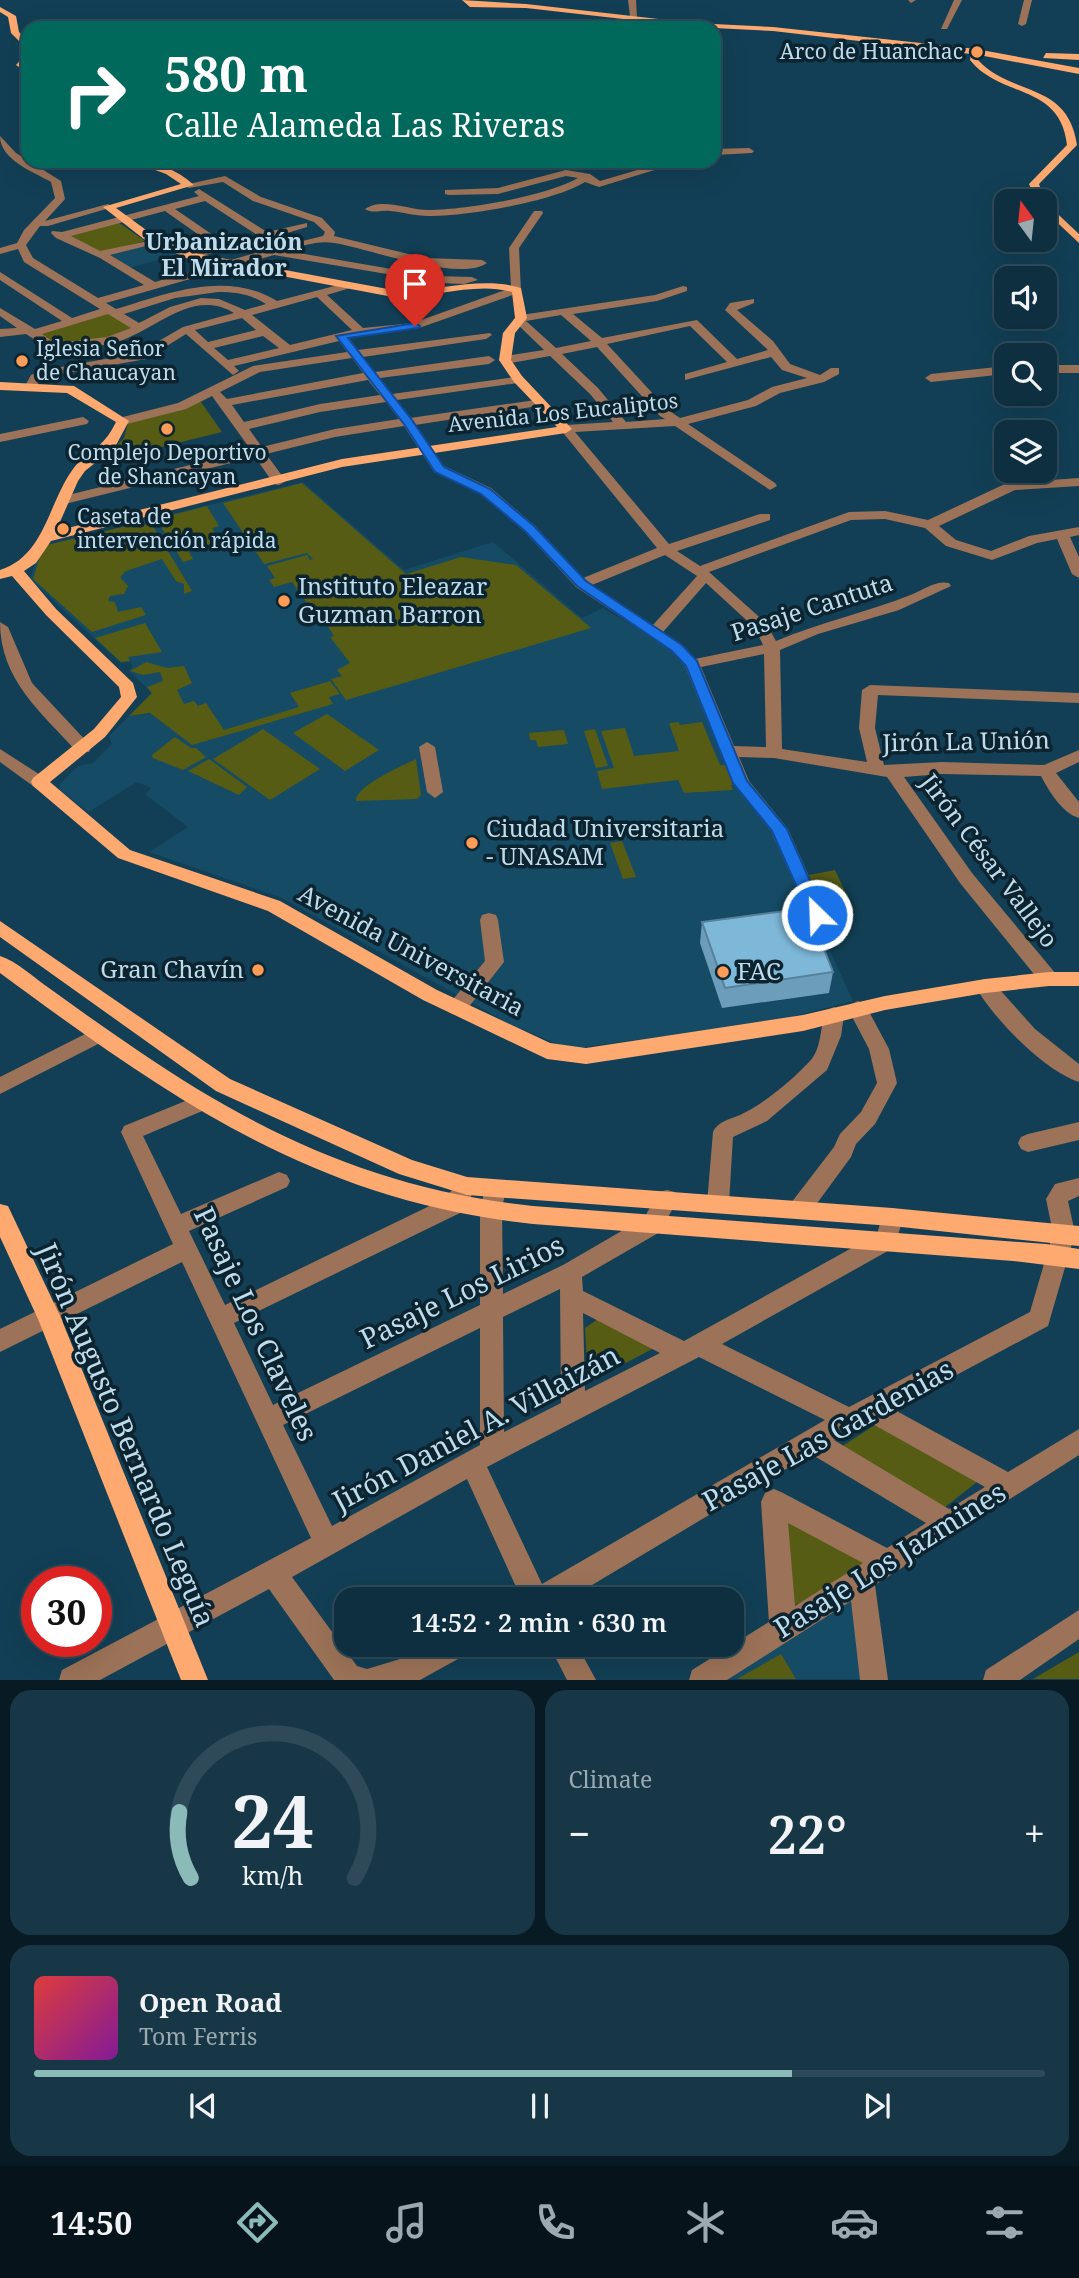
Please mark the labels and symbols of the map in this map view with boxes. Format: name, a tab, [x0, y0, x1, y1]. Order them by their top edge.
place label: Arco de Huanchac	[780, 37, 963, 65]
marker: Arco de Huanchac	[969, 44, 985, 60]
north arrow	[994, 189, 1057, 252]
district label: Urbanización El Mirador	[145, 225, 303, 283]
pin	[385, 254, 445, 326]
place label: Iglesia Señor de Chaucayan	[36, 334, 176, 386]
marker: Iglesia Señor de Chaucayan	[14, 353, 30, 369]
street label: Avenida Los Eucaliptos	[446, 386, 679, 438]
marker: Complejo Deportivo de Shancayan	[159, 421, 175, 437]
place label: Complejo Deportivo de Shancayan	[67, 438, 267, 490]
place label: Caseta de intervención rápida	[77, 502, 277, 554]
marker: Caseta de intervención rápida	[55, 521, 71, 537]
street label: Pasaje Cantuta	[727, 565, 897, 648]
place label: Instituto Eleazar Guzman Barron	[298, 569, 487, 630]
marker: Instituto Eleazar Guzman Barron	[276, 593, 292, 609]
street label: Jirón La Unión	[881, 723, 1050, 758]
street label: Jirón César Vallejo	[913, 766, 1066, 954]
place label: Ciudad Universitaria - UNASAM	[486, 811, 724, 872]
marker: Ciudad Universitaria - UNASAM	[464, 835, 480, 851]
street label: Avenida Universitaria	[293, 876, 530, 1023]
position arrow	[780, 878, 854, 952]
place label: Gran Chavín	[100, 952, 244, 985]
place label: FAC	[737, 954, 781, 987]
marker: Gran Chavín	[250, 962, 266, 978]
marker: FAC	[715, 964, 731, 980]
street label: Pasaje Los Claveles	[186, 1200, 328, 1447]
street label: Pasaje Los Lirios	[353, 1225, 570, 1357]
street label: Jirón Augusto Bernardo Leguía	[28, 1236, 225, 1632]
street label: Jirón Daniel A. Villaizán	[325, 1335, 626, 1519]
street label: Pasaje Las Gardenias	[695, 1349, 960, 1519]
street label: Pasaje Los Jazmines	[766, 1472, 1013, 1646]
speed limit sign: 30	[21, 1566, 112, 1657]

